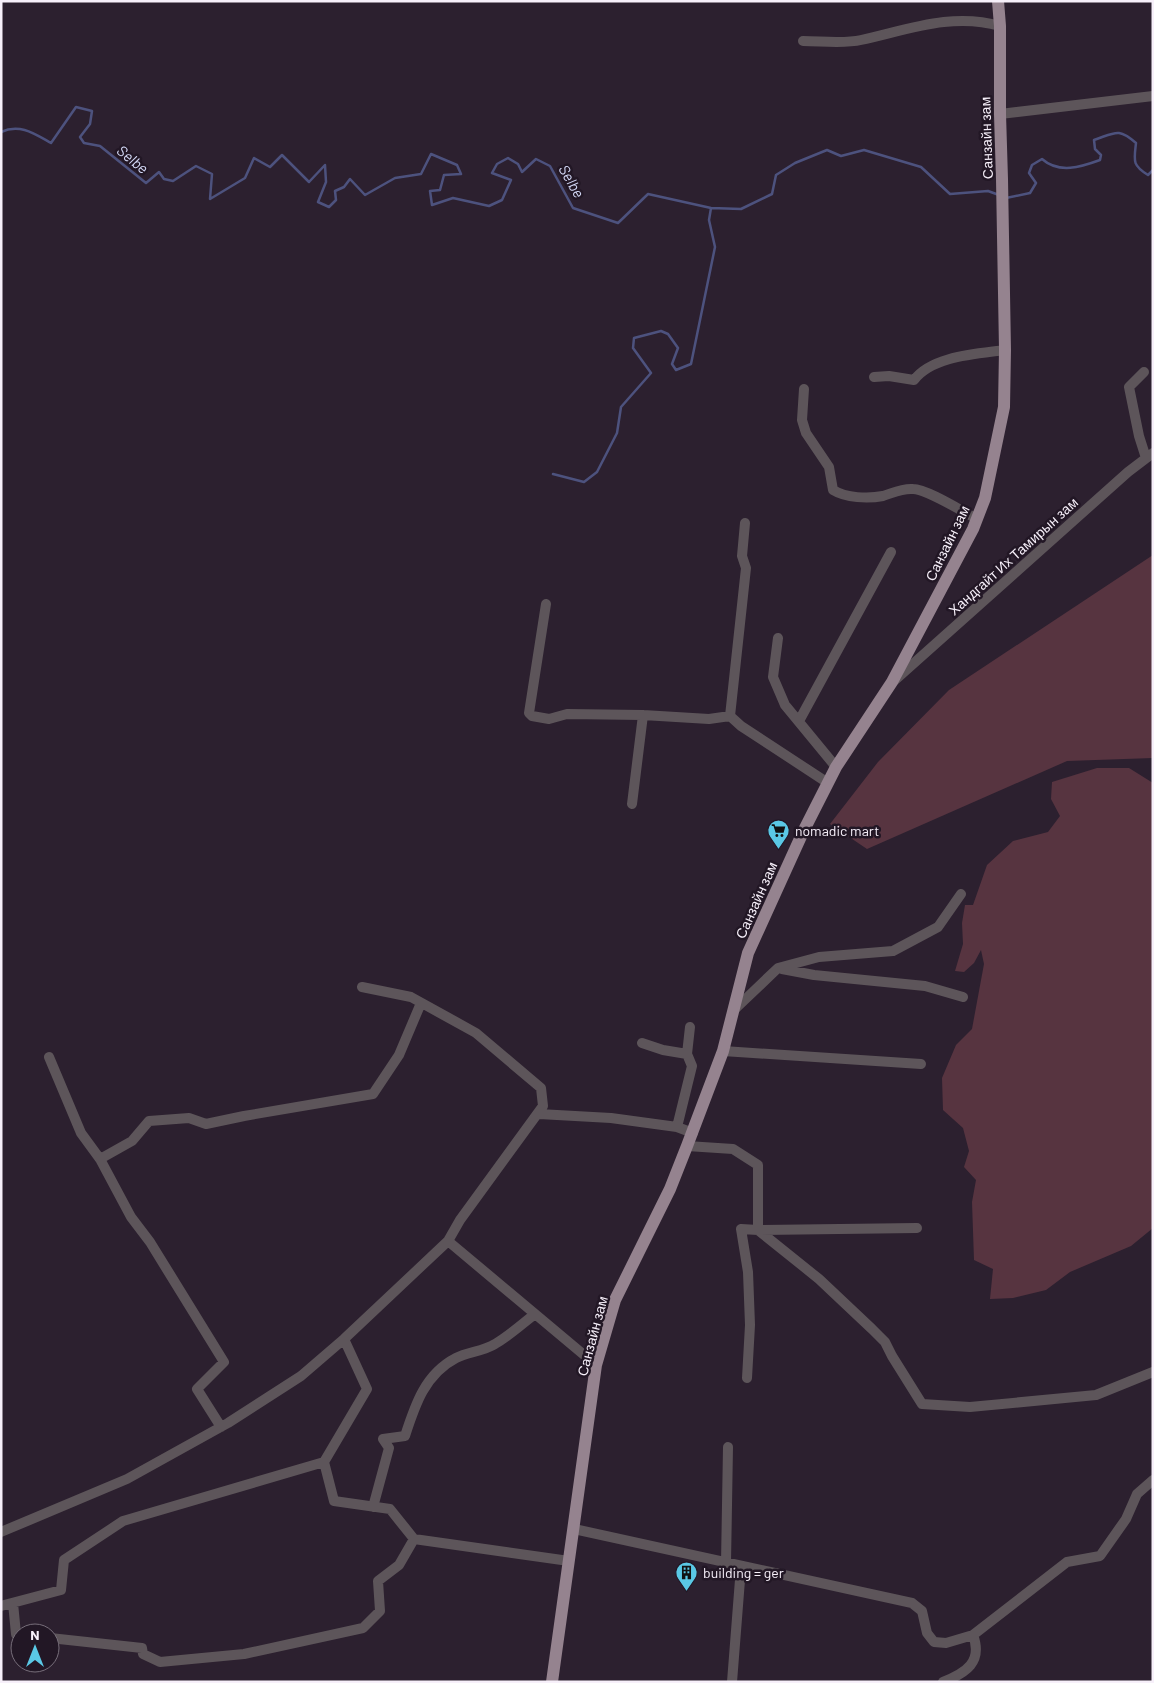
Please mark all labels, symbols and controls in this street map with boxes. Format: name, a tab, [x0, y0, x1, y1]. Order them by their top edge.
street label: Санзайн зам	[976, 97, 996, 179]
water label: Selbe	[114, 141, 153, 177]
water label: Selbe	[555, 161, 589, 201]
street label: Хандгайт Их Тамирын зам	[945, 494, 1081, 618]
street label: Санзайн зам	[921, 502, 973, 584]
supermarket icon: nomadic mart	[767, 818, 791, 849]
place label: nomadic mart	[795, 822, 879, 839]
street label: Санзайн зам	[732, 859, 780, 941]
street label: Санзайн зам	[573, 1294, 611, 1378]
building icon: building = ger	[675, 1560, 699, 1591]
place label: building = ger	[703, 1564, 784, 1581]
north arrow	[10, 1623, 60, 1673]
text: N	[30, 1626, 40, 1643]

